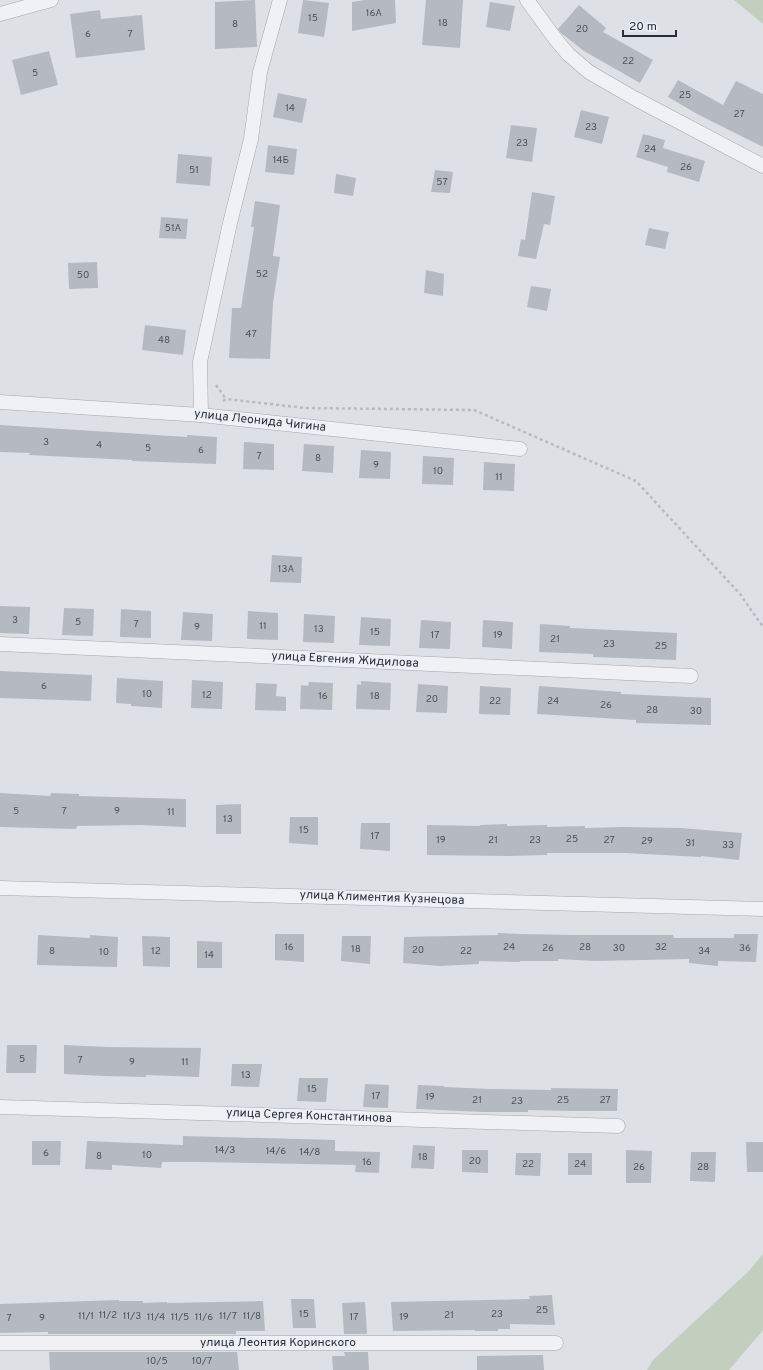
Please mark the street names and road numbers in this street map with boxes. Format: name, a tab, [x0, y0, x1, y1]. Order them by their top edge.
street label: улица Леонида Чигина	[193, 406, 327, 436]
street label: улица Евгения Жидилова	[271, 648, 419, 672]
street label: улица Климентия Кузнецова	[299, 887, 465, 909]
street label: улица Сергея Константинова	[226, 1105, 392, 1127]
street label: улица Леонтия Коринского	[200, 1335, 356, 1351]

